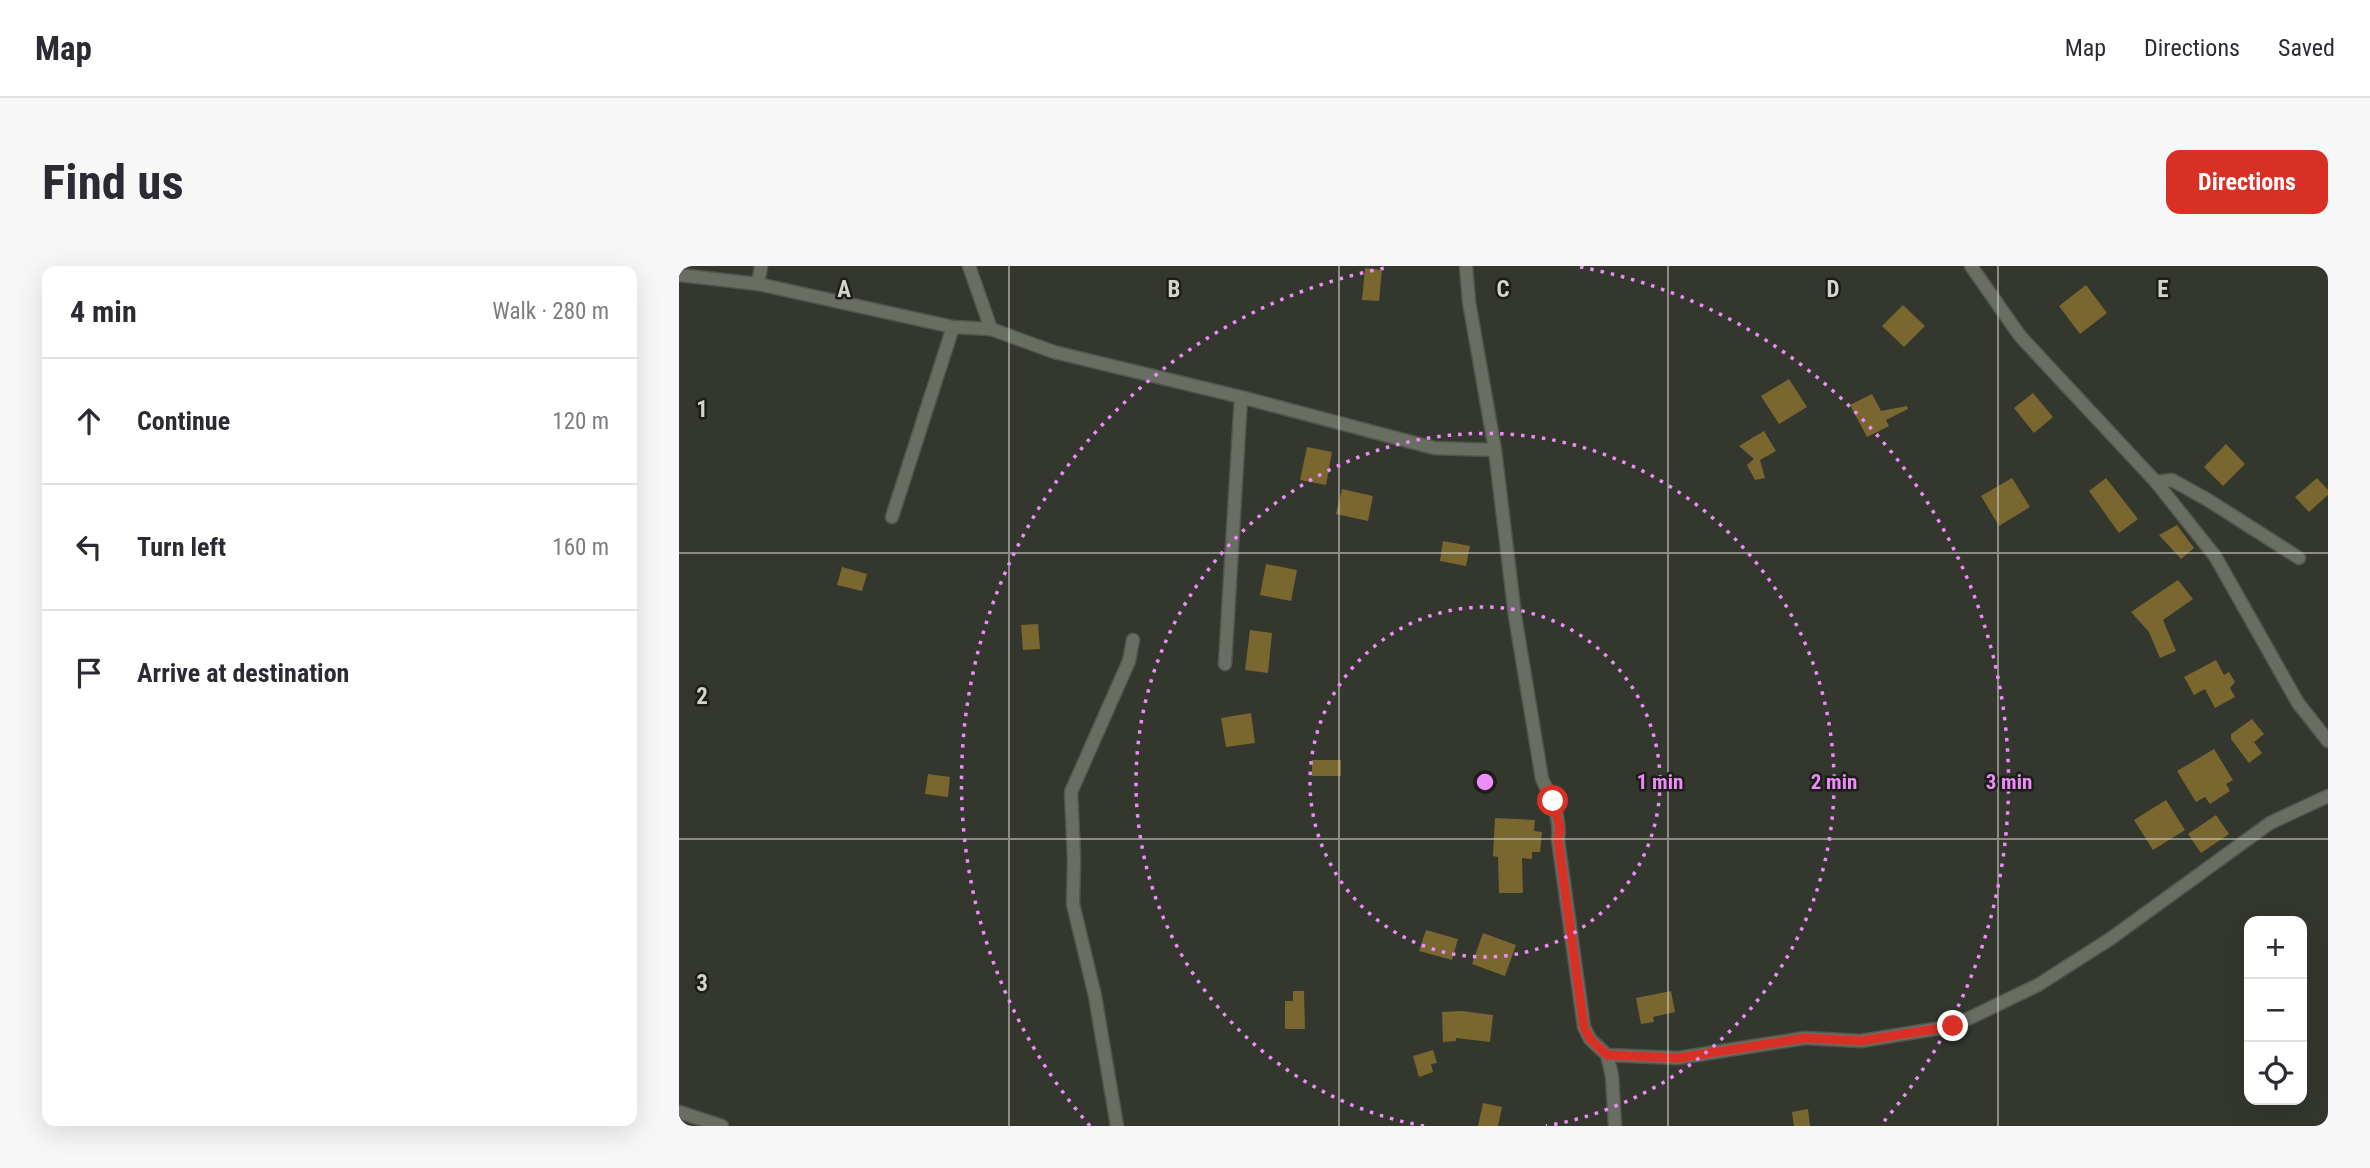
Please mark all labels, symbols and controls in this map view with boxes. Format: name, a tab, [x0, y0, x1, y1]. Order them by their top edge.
text: Map	[35, 29, 92, 68]
text: Map	[2065, 34, 2106, 62]
text: Directions	[2144, 34, 2240, 62]
text: Saved	[2278, 34, 2335, 62]
button: Directions	[2166, 150, 2328, 214]
text: Find us	[42, 154, 184, 211]
text: A	[837, 276, 851, 303]
text: B	[1168, 276, 1180, 303]
text: C	[1496, 276, 1510, 303]
text: D	[1827, 276, 1840, 303]
text: E	[2157, 276, 2169, 303]
text: 4 min	[70, 294, 137, 329]
text: Walk · 280 m	[492, 298, 609, 325]
text: 1	[696, 396, 708, 423]
icon: ahead	[70, 402, 108, 440]
text: Continue	[137, 406, 230, 436]
text: 120 m	[552, 408, 609, 435]
icon: left	[70, 528, 108, 566]
text: Turn left	[137, 532, 226, 562]
text: 160 m	[552, 534, 609, 561]
icon: arrive	[70, 654, 108, 692]
text: Arrive at destination	[137, 658, 349, 688]
text: 2	[696, 683, 708, 710]
centre of rings	[1473, 770, 1497, 794]
text: 1 min	[1637, 770, 1683, 794]
text: 2 min	[1811, 770, 1857, 794]
text: 3 min	[1986, 770, 2032, 794]
route start	[1537, 785, 1568, 816]
map controls	[2244, 916, 2307, 1105]
button: +	[2244, 916, 2307, 979]
text: 3	[696, 970, 708, 997]
button: −	[2244, 979, 2307, 1042]
route end	[1937, 1010, 1968, 1041]
button: locate	[2244, 1042, 2307, 1105]

